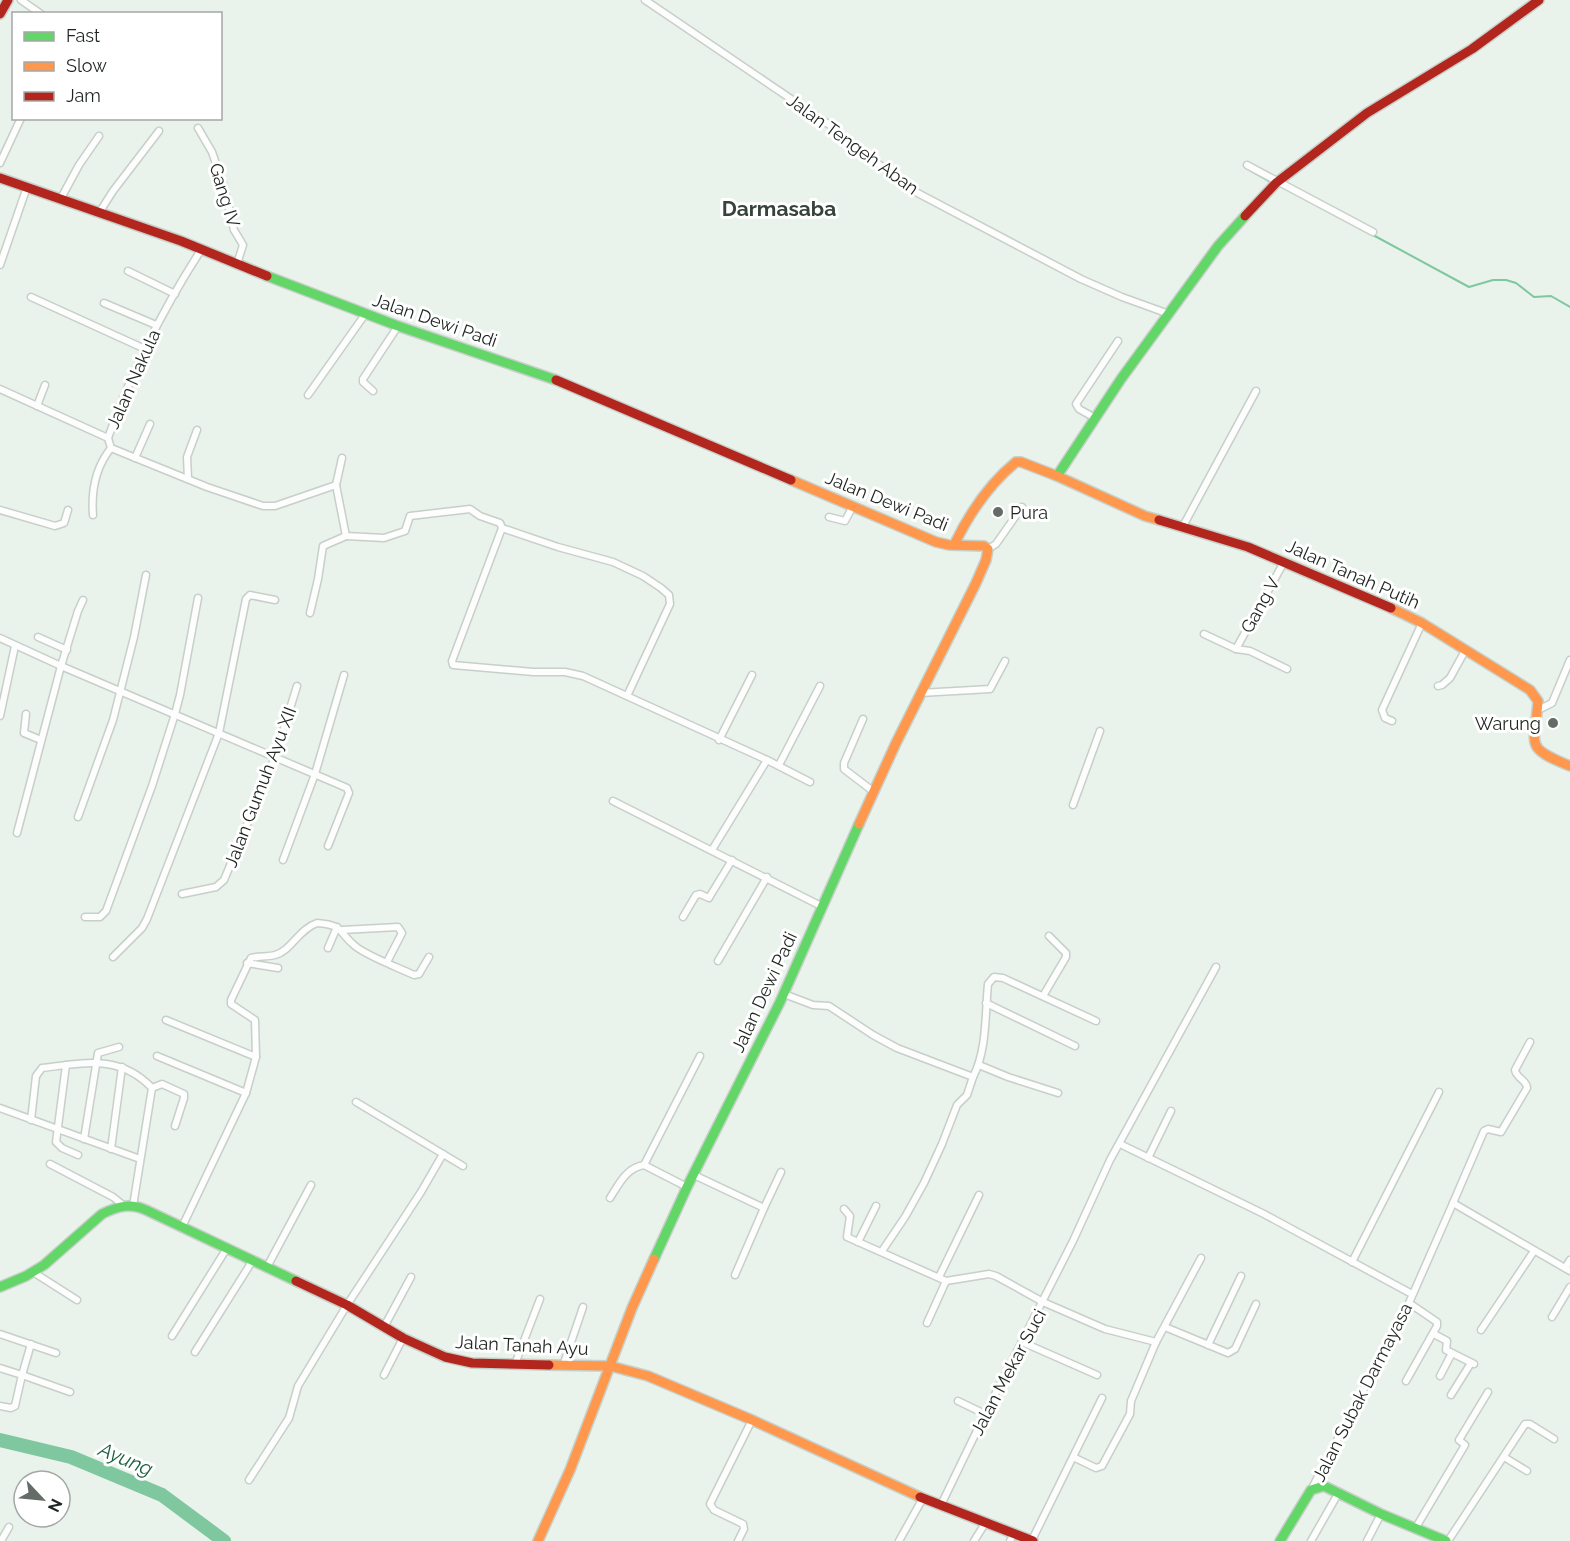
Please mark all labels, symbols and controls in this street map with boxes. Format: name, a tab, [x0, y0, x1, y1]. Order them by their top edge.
legend	[12, 12, 222, 120]
text: Fast	[66, 25, 100, 46]
text: Slow	[66, 55, 107, 76]
text: Jam	[66, 85, 101, 106]
street label: Jalan Tengeh Aban	[783, 89, 923, 199]
street label: Gang IV	[205, 161, 245, 229]
district label: Darmasaba	[722, 196, 836, 221]
street label: Jalan Dewi Padi	[370, 289, 500, 351]
street label: Jalan Nakula	[102, 326, 164, 432]
street label: Jalan Dewi Padi	[823, 467, 951, 535]
place label: Pura	[1010, 502, 1048, 523]
marker: Pura	[991, 505, 1005, 519]
street label: Jalan Tanah Putih	[1283, 535, 1423, 613]
street label: Gang V	[1236, 573, 1284, 637]
street label: Jalan Gumuh Ayu XII	[220, 704, 300, 870]
place label: Warung	[1475, 713, 1541, 734]
marker: Warung	[1546, 716, 1560, 730]
street label: Jalan Dewi Padi	[727, 928, 801, 1056]
street label: Jalan Subak Darmayasa	[1308, 1299, 1416, 1485]
street label: Jalan Mekar Suci	[966, 1305, 1050, 1439]
street label: Jalan Tanah Ayu	[455, 1331, 589, 1359]
water label: Ayung	[94, 1437, 157, 1481]
north arrow	[12, 1469, 72, 1529]
text: N	[44, 1496, 66, 1515]

